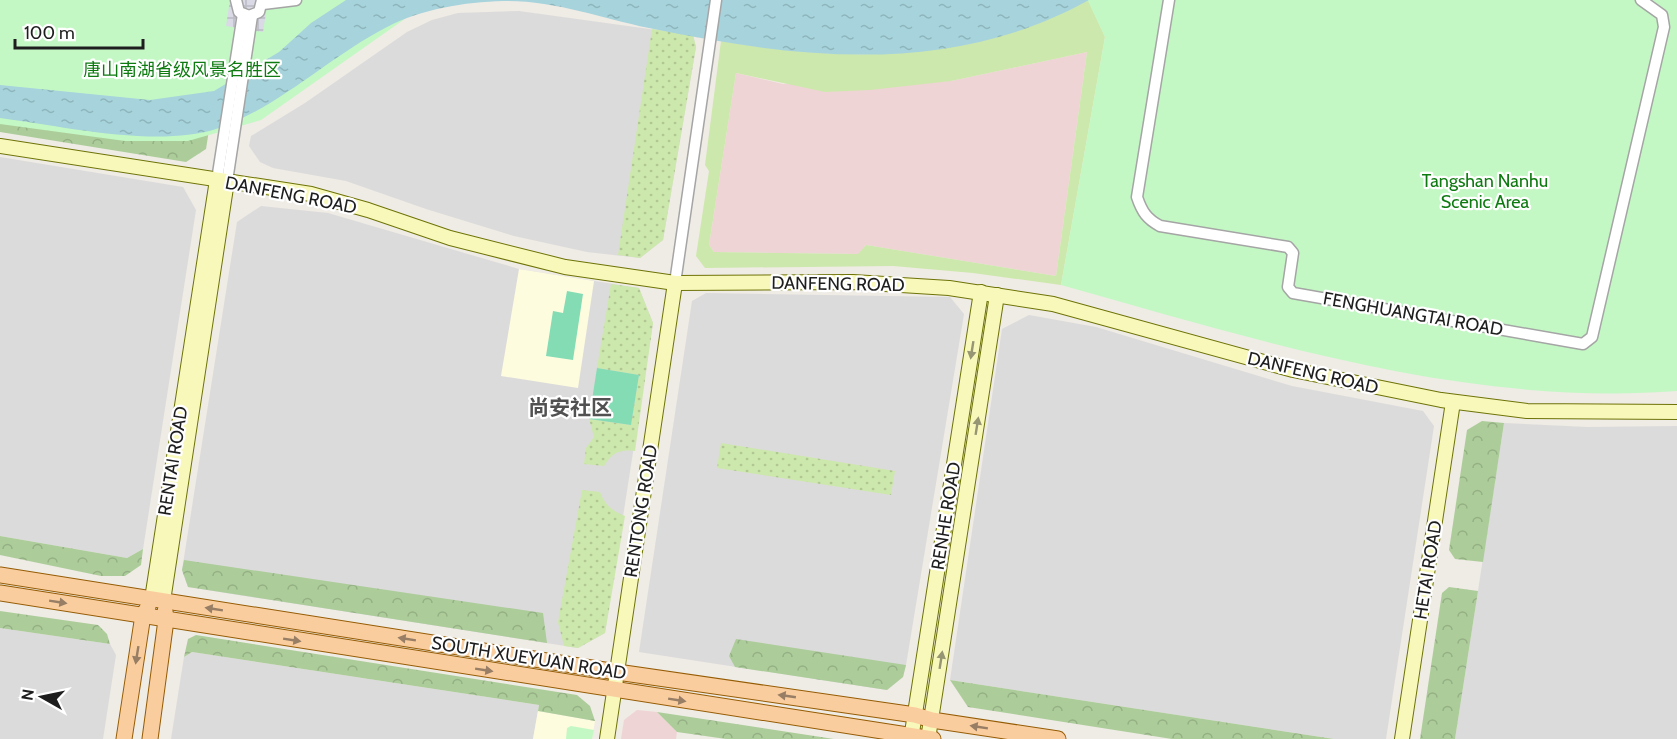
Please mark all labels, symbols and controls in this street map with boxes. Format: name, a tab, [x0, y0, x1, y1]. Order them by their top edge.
scale bar	[15, 12, 142, 50]
text: 100 m	[24, 22, 75, 44]
park label: 唐山南湖省级风景名胜区	[83, 59, 281, 81]
park label: Tangshan Nanhu Scenic Area	[1422, 170, 1548, 213]
street label: DANFENG ROAD	[223, 171, 359, 219]
street label: DANFENG ROAD	[771, 272, 905, 296]
street label: FENGHUANGTAI ROAD	[1321, 287, 1505, 341]
one-way arrow	[967, 341, 976, 360]
street label: DANFENG ROAD	[1245, 347, 1381, 399]
district label: 尚安社区	[528, 395, 612, 420]
street label: RENTAI ROAD	[153, 405, 193, 517]
one-way arrow	[972, 417, 981, 436]
street label: RENTONG ROAD	[620, 443, 662, 579]
street label: RENHE ROAD	[927, 460, 965, 572]
street label: HETAI ROAD	[1409, 519, 1447, 621]
one-way arrow	[48, 598, 67, 607]
one-way arrow	[205, 604, 224, 613]
street label: SOUTH XUEYUAN ROAD	[430, 632, 628, 684]
one-way arrow	[397, 634, 416, 643]
one-way arrow	[282, 635, 301, 644]
one-way arrow	[133, 646, 142, 665]
one-way arrow	[936, 651, 945, 670]
one-way arrow	[475, 666, 494, 675]
north arrow	[12, 667, 72, 727]
text: N	[17, 688, 38, 702]
one-way arrow	[777, 692, 796, 701]
one-way arrow	[668, 696, 687, 705]
one-way arrow	[969, 722, 988, 731]

